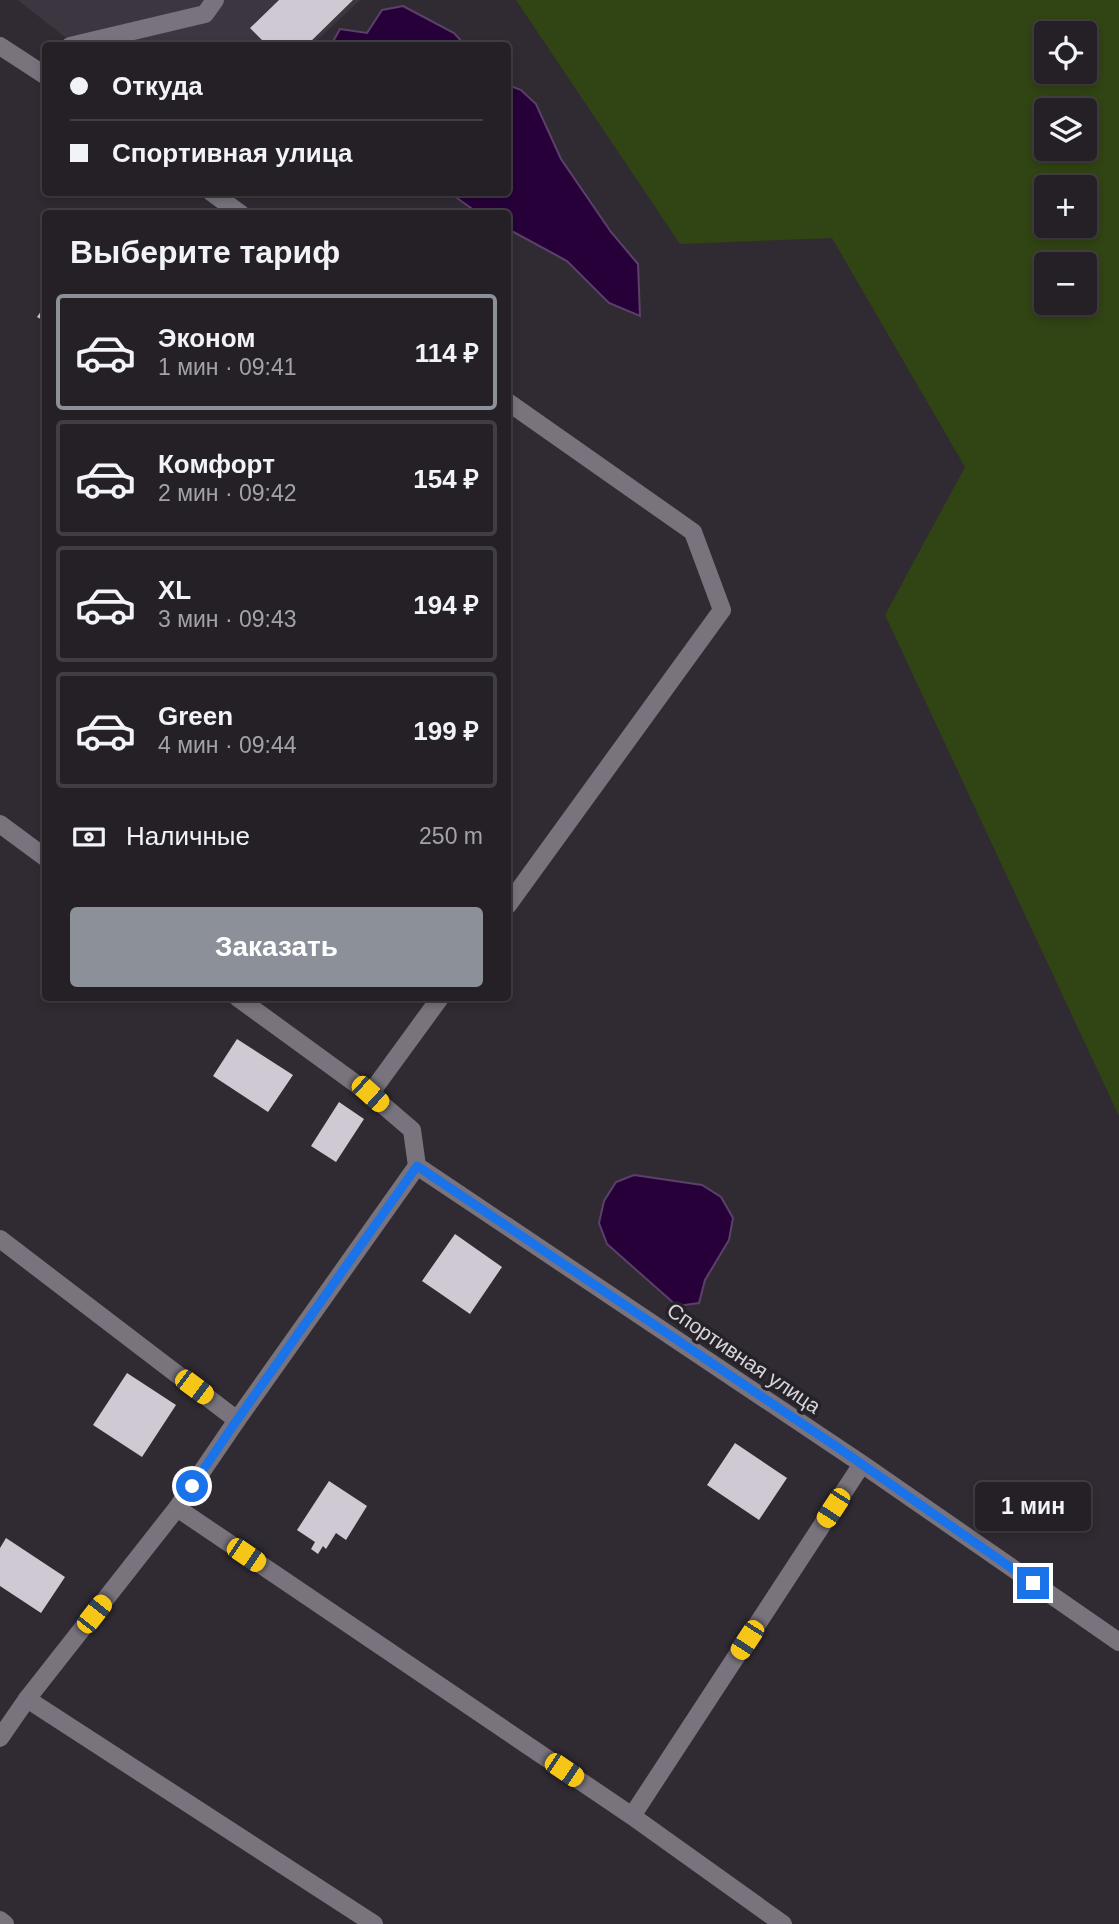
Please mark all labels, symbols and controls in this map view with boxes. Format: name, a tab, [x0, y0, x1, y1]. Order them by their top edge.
map controls	[1034, 21, 1097, 315]
button: locate	[1034, 21, 1097, 84]
text: Откуда	[112, 71, 203, 101]
button: layers	[1034, 98, 1097, 161]
text: Спортивная улица	[112, 138, 353, 168]
button: +	[1034, 175, 1097, 238]
text: Выберите тариф	[70, 234, 340, 270]
button: −	[1034, 252, 1097, 315]
icon: car	[74, 321, 137, 384]
text: Эконом	[158, 323, 256, 353]
text: 114 ₽	[415, 338, 479, 368]
text: 1 мин · 09:41	[158, 354, 297, 380]
icon: car	[74, 447, 137, 510]
text: Комфорт	[158, 449, 275, 479]
text: 154 ₽	[413, 464, 479, 494]
text: 2 мин · 09:42	[158, 480, 297, 506]
icon: car	[74, 573, 137, 636]
text: XL	[158, 575, 191, 605]
text: 194 ₽	[413, 590, 479, 620]
text: 3 мин · 09:43	[158, 606, 297, 632]
icon: car	[74, 699, 137, 762]
text: Green	[158, 701, 233, 731]
text: 199 ₽	[413, 716, 479, 746]
text: 4 мин · 09:44	[158, 732, 297, 758]
icon: cash	[70, 818, 108, 856]
text: Наличные	[126, 821, 250, 851]
text: 250 m	[419, 823, 483, 849]
button: Заказать	[70, 907, 483, 987]
car	[348, 1072, 393, 1116]
street label: Спортивная улица	[663, 1298, 825, 1418]
car	[171, 1366, 218, 1408]
route start	[176, 1470, 208, 1502]
callout: 1 мин	[975, 1482, 1091, 1530]
car	[813, 1485, 854, 1531]
text: 1 мин	[1001, 1493, 1065, 1519]
car	[223, 1535, 270, 1575]
route end	[1017, 1567, 1049, 1599]
car	[73, 1591, 116, 1637]
car	[727, 1617, 768, 1663]
car	[541, 1750, 588, 1790]

